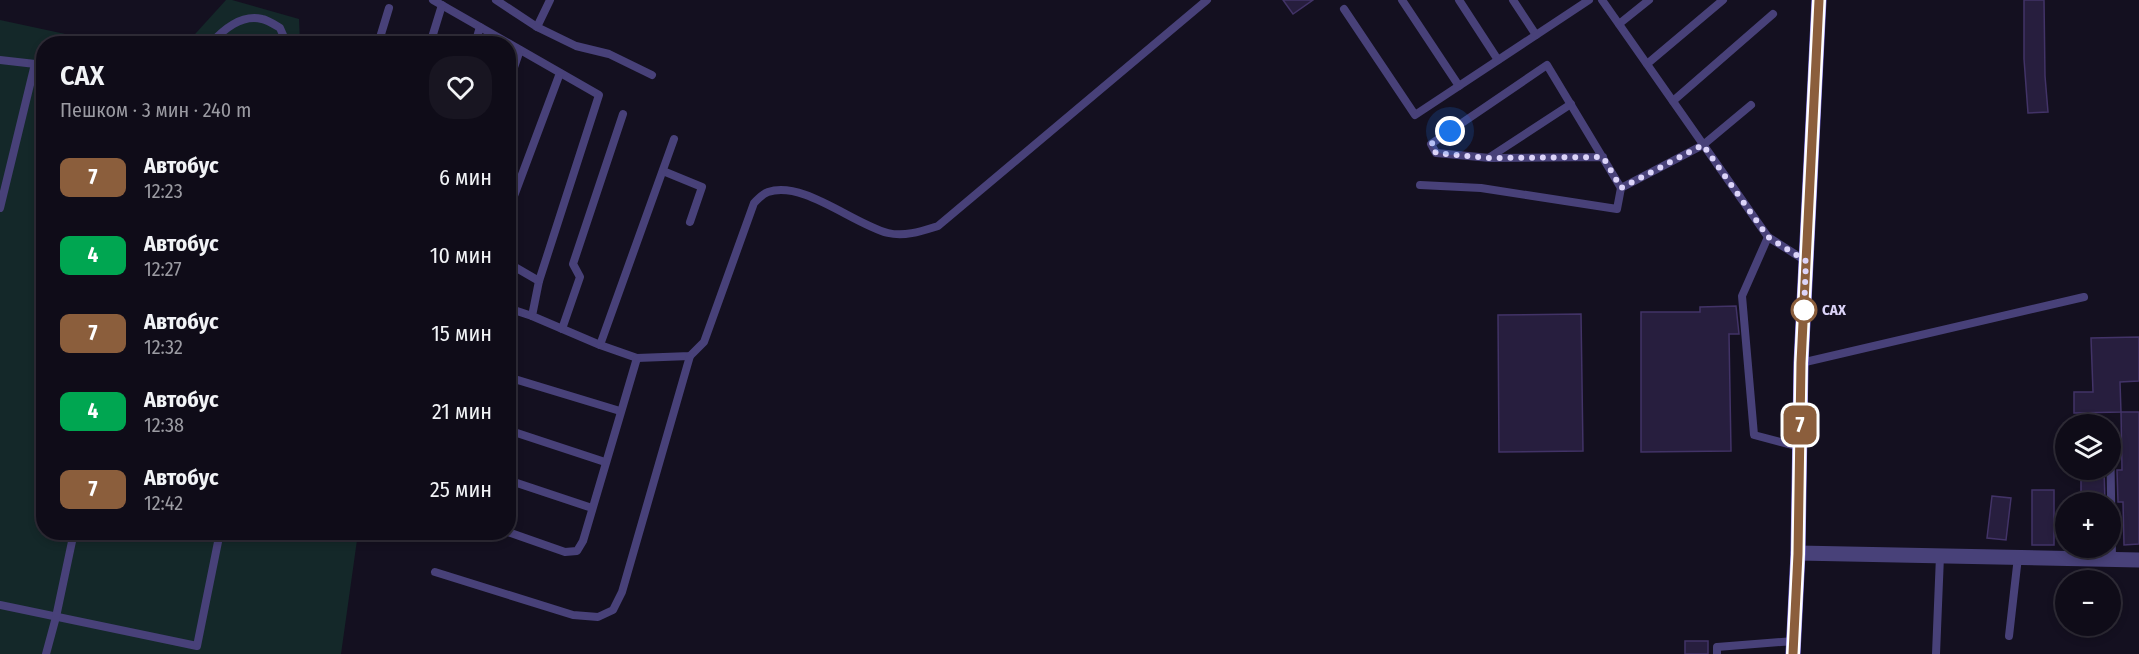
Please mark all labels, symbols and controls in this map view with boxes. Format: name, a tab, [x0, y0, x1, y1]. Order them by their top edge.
button: heart	[429, 56, 492, 119]
text: САХ	[60, 59, 104, 92]
text: Пешком · 3 мин · 240 m	[60, 98, 251, 122]
your location	[1435, 116, 1465, 146]
text: Автобус	[144, 152, 219, 179]
text: 7	[89, 164, 97, 190]
text: 6 мин	[439, 164, 492, 191]
text: 12:23	[144, 179, 183, 203]
text: Автобус	[144, 230, 219, 257]
text: 4	[88, 242, 98, 268]
text: 10 мин	[430, 242, 492, 269]
text: 12:27	[144, 257, 182, 281]
marker: САХ	[1791, 297, 1817, 323]
place label: САХ	[1822, 301, 1847, 319]
text: Автобус	[144, 308, 219, 335]
text: 7	[89, 320, 97, 346]
text: 15 мин	[431, 320, 492, 347]
text: 12:32	[144, 335, 183, 359]
text: Автобус	[144, 386, 219, 413]
text: 4	[88, 398, 98, 424]
text: 21 мин	[432, 398, 492, 425]
line badge: 7	[1780, 406, 1820, 444]
text: 7	[1796, 412, 1804, 438]
text: 12:38	[144, 413, 184, 437]
map controls	[2055, 414, 2121, 636]
button: layers	[2055, 414, 2121, 480]
text: Автобус	[144, 464, 219, 491]
text: 7	[89, 476, 97, 502]
text: 25 мин	[430, 476, 492, 503]
text: 12:42	[144, 491, 183, 515]
button: +	[2055, 492, 2121, 558]
button: −	[2055, 570, 2121, 636]

